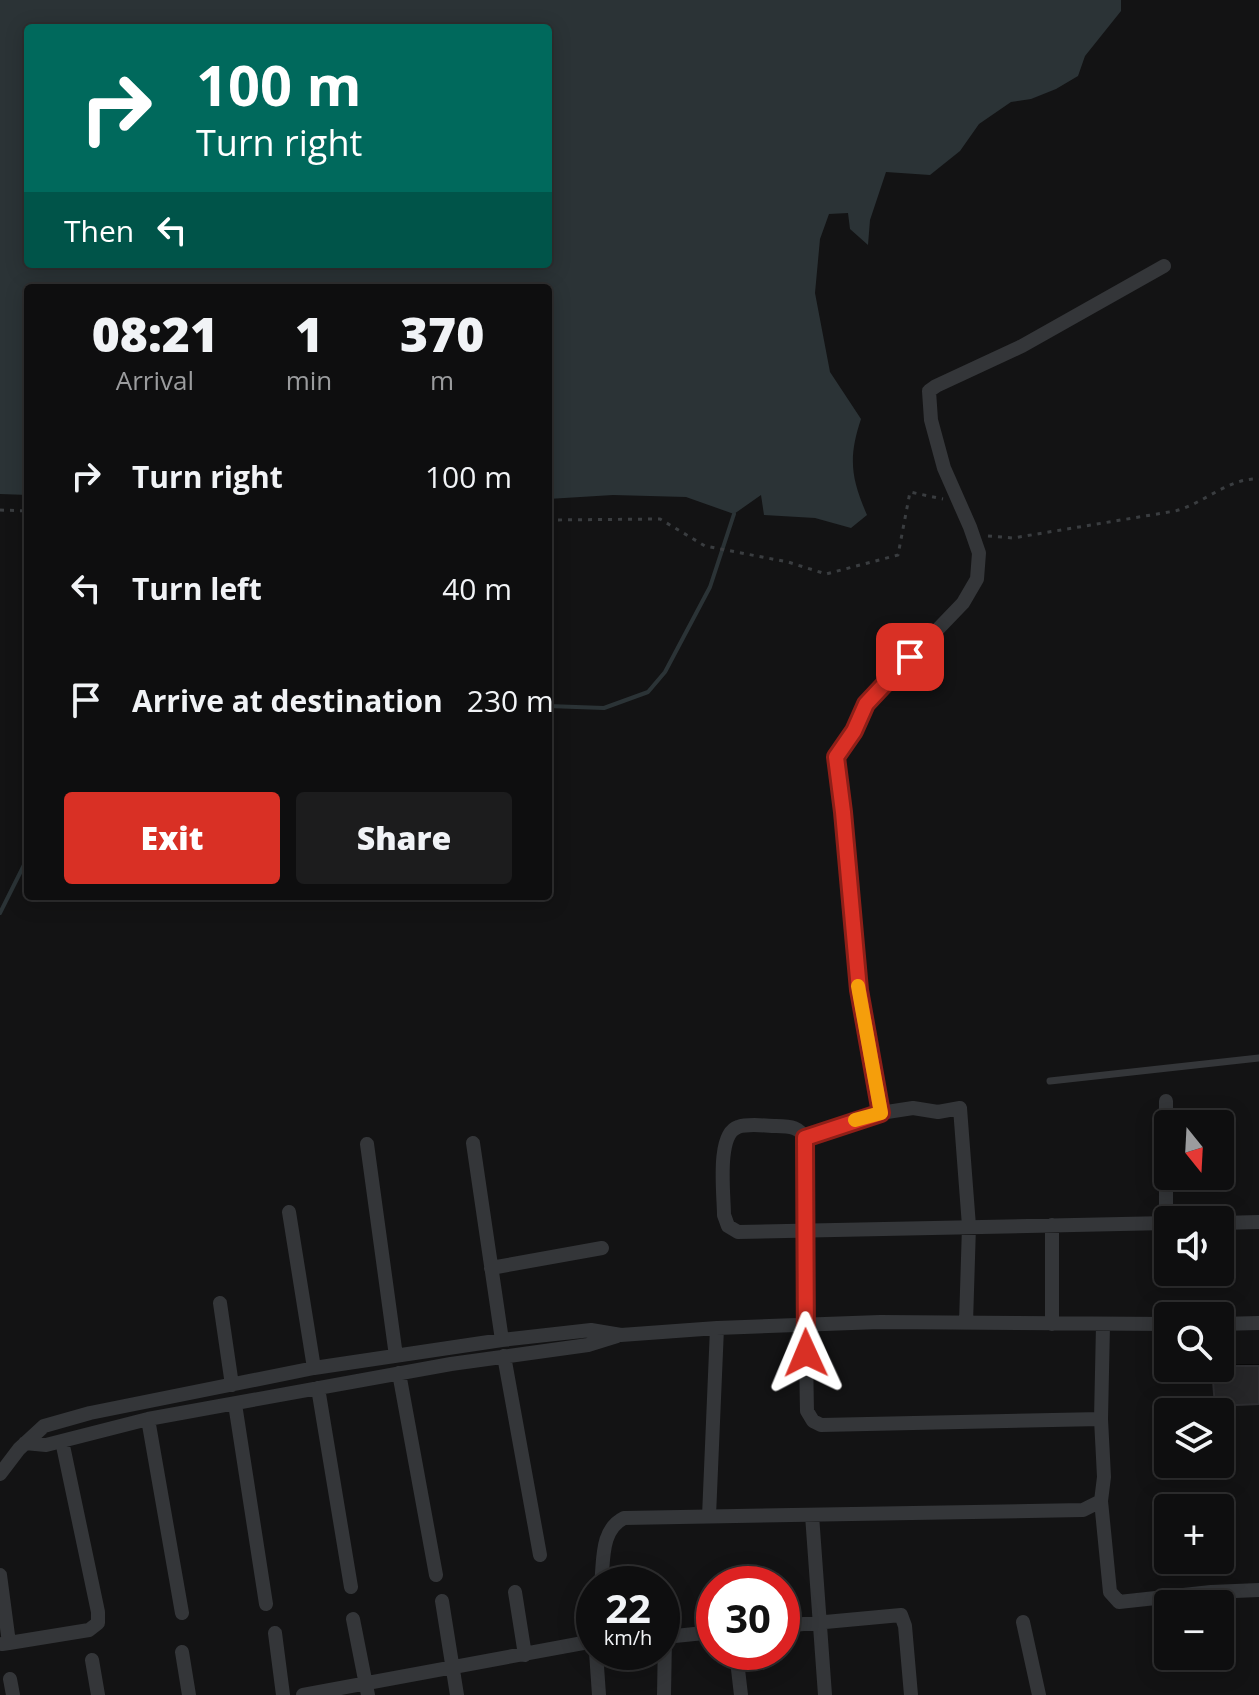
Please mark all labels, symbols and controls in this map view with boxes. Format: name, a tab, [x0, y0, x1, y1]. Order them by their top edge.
text: 100 m	[196, 46, 362, 122]
icon: right	[64, 56, 168, 160]
text: Turn right	[196, 118, 362, 167]
icon: left	[150, 208, 194, 252]
text: Then	[64, 210, 134, 251]
text: 08:21	[92, 301, 218, 366]
text: 1	[295, 301, 323, 366]
text: 370	[400, 301, 484, 366]
text: Arrival	[116, 362, 194, 398]
text: min	[286, 362, 332, 398]
text: m	[430, 362, 454, 398]
icon: right	[64, 454, 108, 498]
text: Turn right	[132, 456, 283, 497]
text: 100 m	[425, 456, 512, 497]
icon: left	[64, 566, 108, 610]
text: Turn left	[132, 568, 262, 609]
text: 40 m	[442, 568, 512, 609]
pin	[876, 623, 944, 691]
icon: arrive	[888, 635, 932, 679]
icon: arrive	[64, 678, 108, 722]
text: Arrive at destination	[132, 680, 443, 721]
text: 230 m	[467, 680, 554, 721]
button: Exit	[64, 792, 280, 884]
button: Share	[296, 792, 512, 884]
north arrow	[1154, 1110, 1234, 1190]
map controls	[1154, 1110, 1234, 1670]
button: sound	[1154, 1206, 1234, 1286]
button: search	[1154, 1302, 1234, 1382]
position arrow	[764, 1311, 848, 1395]
button: layers	[1154, 1398, 1234, 1478]
button: +	[1154, 1494, 1234, 1574]
speed limit sign: 30	[696, 1566, 800, 1670]
text: 22	[605, 1580, 651, 1635]
button: −	[1154, 1590, 1234, 1670]
text: km/h	[604, 1624, 652, 1651]

